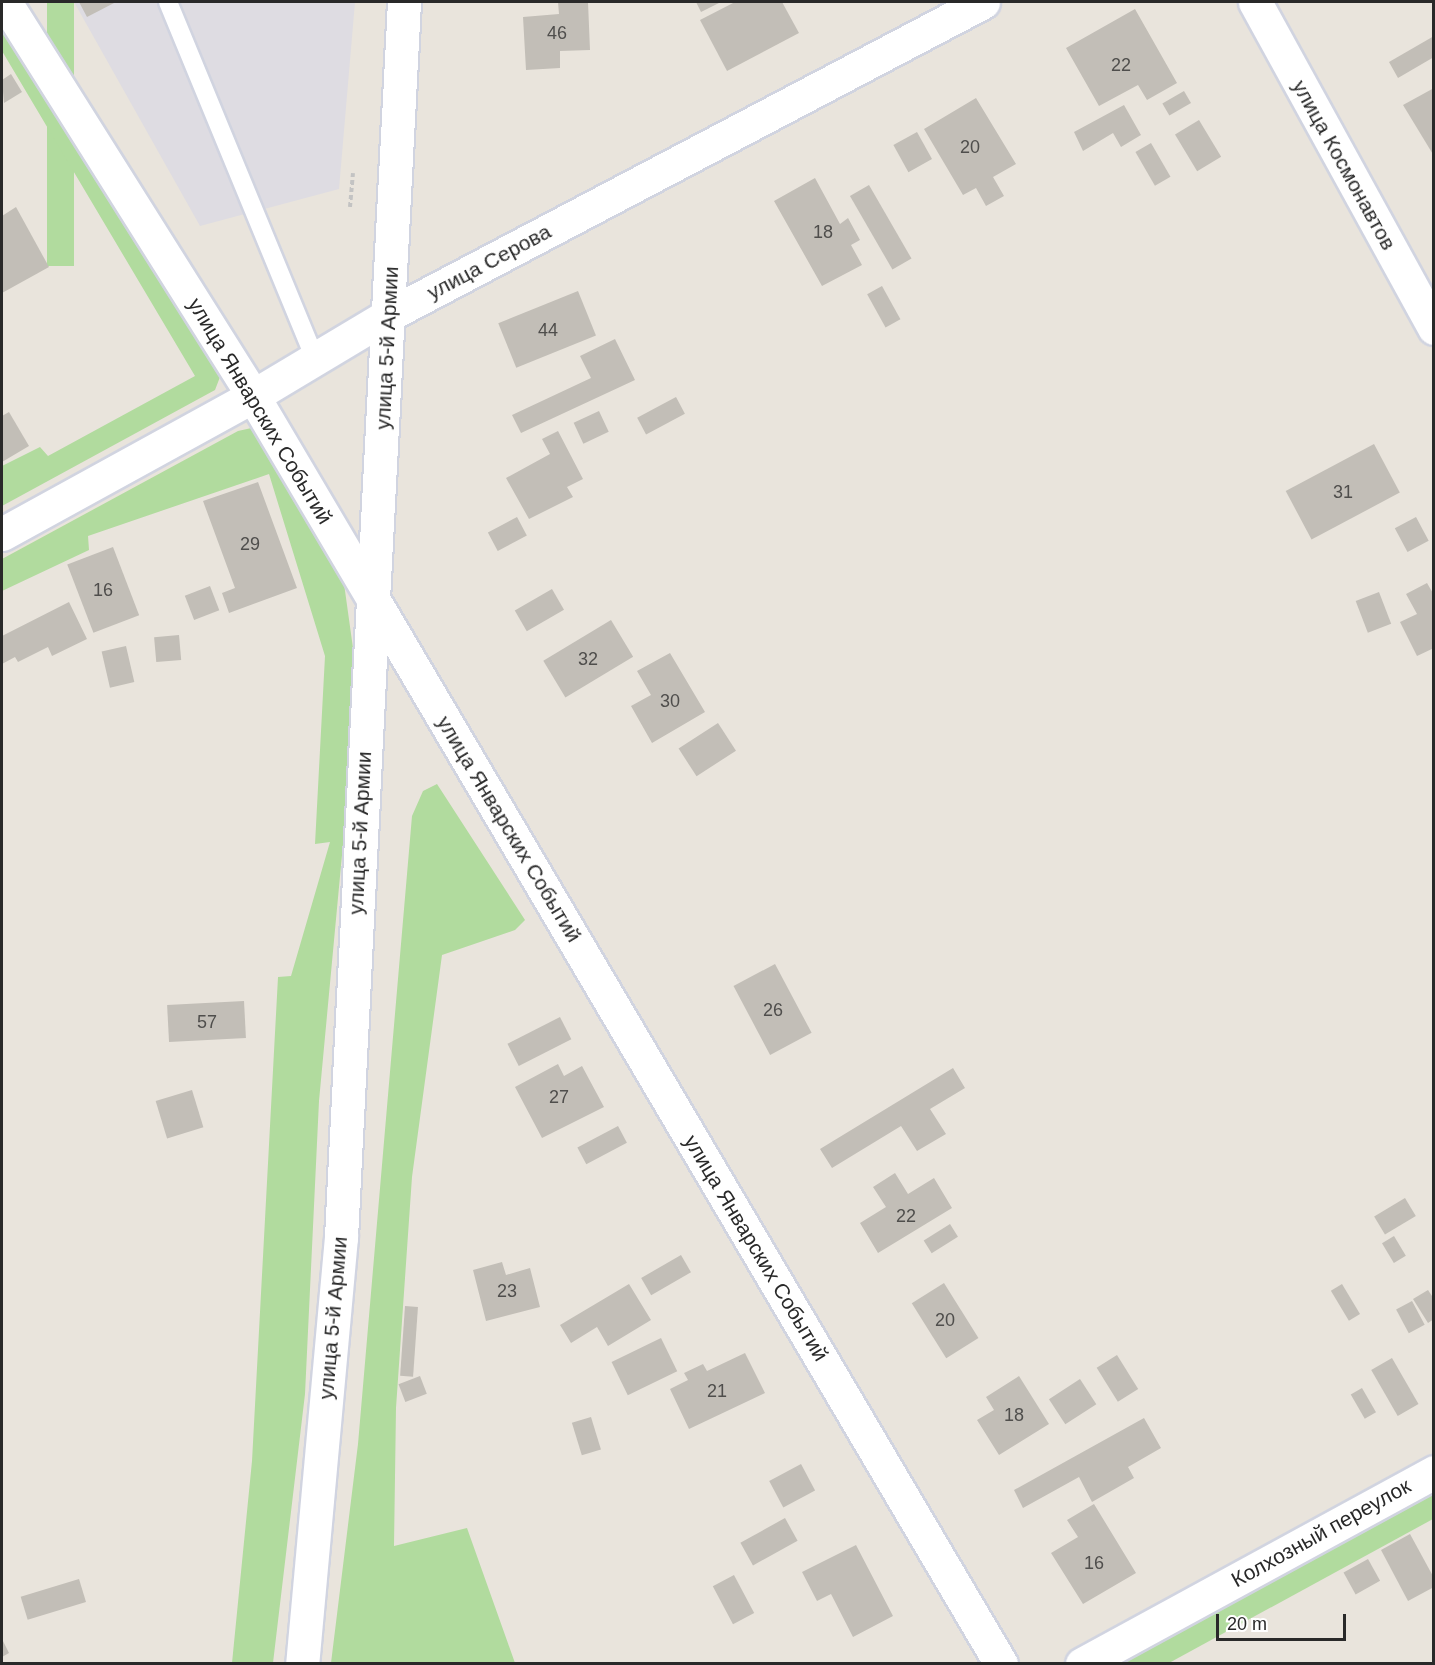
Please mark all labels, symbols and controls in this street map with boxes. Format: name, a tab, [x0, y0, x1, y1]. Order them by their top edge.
house number: 46	[547, 22, 567, 44]
house number: 22	[1111, 54, 1131, 76]
street label: улица Космонавтов	[1287, 76, 1401, 254]
house number: 20	[960, 136, 980, 158]
street label: улица Серова	[423, 219, 555, 305]
house number: 18	[813, 221, 833, 243]
street label: улица 5-й Армии	[370, 266, 404, 430]
street label: улица Январских Событий	[182, 293, 338, 529]
house number: 44	[538, 319, 558, 341]
house number: 31	[1333, 481, 1353, 503]
house number: 29	[240, 533, 260, 555]
house number: 16	[93, 579, 113, 601]
house number: 32	[578, 648, 598, 670]
house number: 30	[660, 690, 680, 712]
street label: улица Январских Событий	[431, 711, 587, 947]
street label: улица 5-й Армии	[343, 751, 377, 915]
house number: 26	[763, 999, 783, 1021]
house number: 57	[197, 1011, 217, 1033]
house number: 27	[549, 1086, 569, 1108]
street label: улица Январских Событий	[678, 1130, 834, 1366]
house number: 22	[896, 1205, 916, 1227]
street label: улица 5-й Армии	[313, 1236, 353, 1400]
house number: 23	[497, 1280, 517, 1302]
house number: 20	[935, 1309, 955, 1331]
house number: 21	[707, 1380, 727, 1402]
house number: 18	[1004, 1404, 1024, 1426]
street label: Колхозный переулок	[1227, 1473, 1415, 1593]
house number: 16	[1084, 1552, 1104, 1574]
scale bar	[1219, 1602, 1350, 1640]
text: 20 m	[1227, 1614, 1267, 1634]

